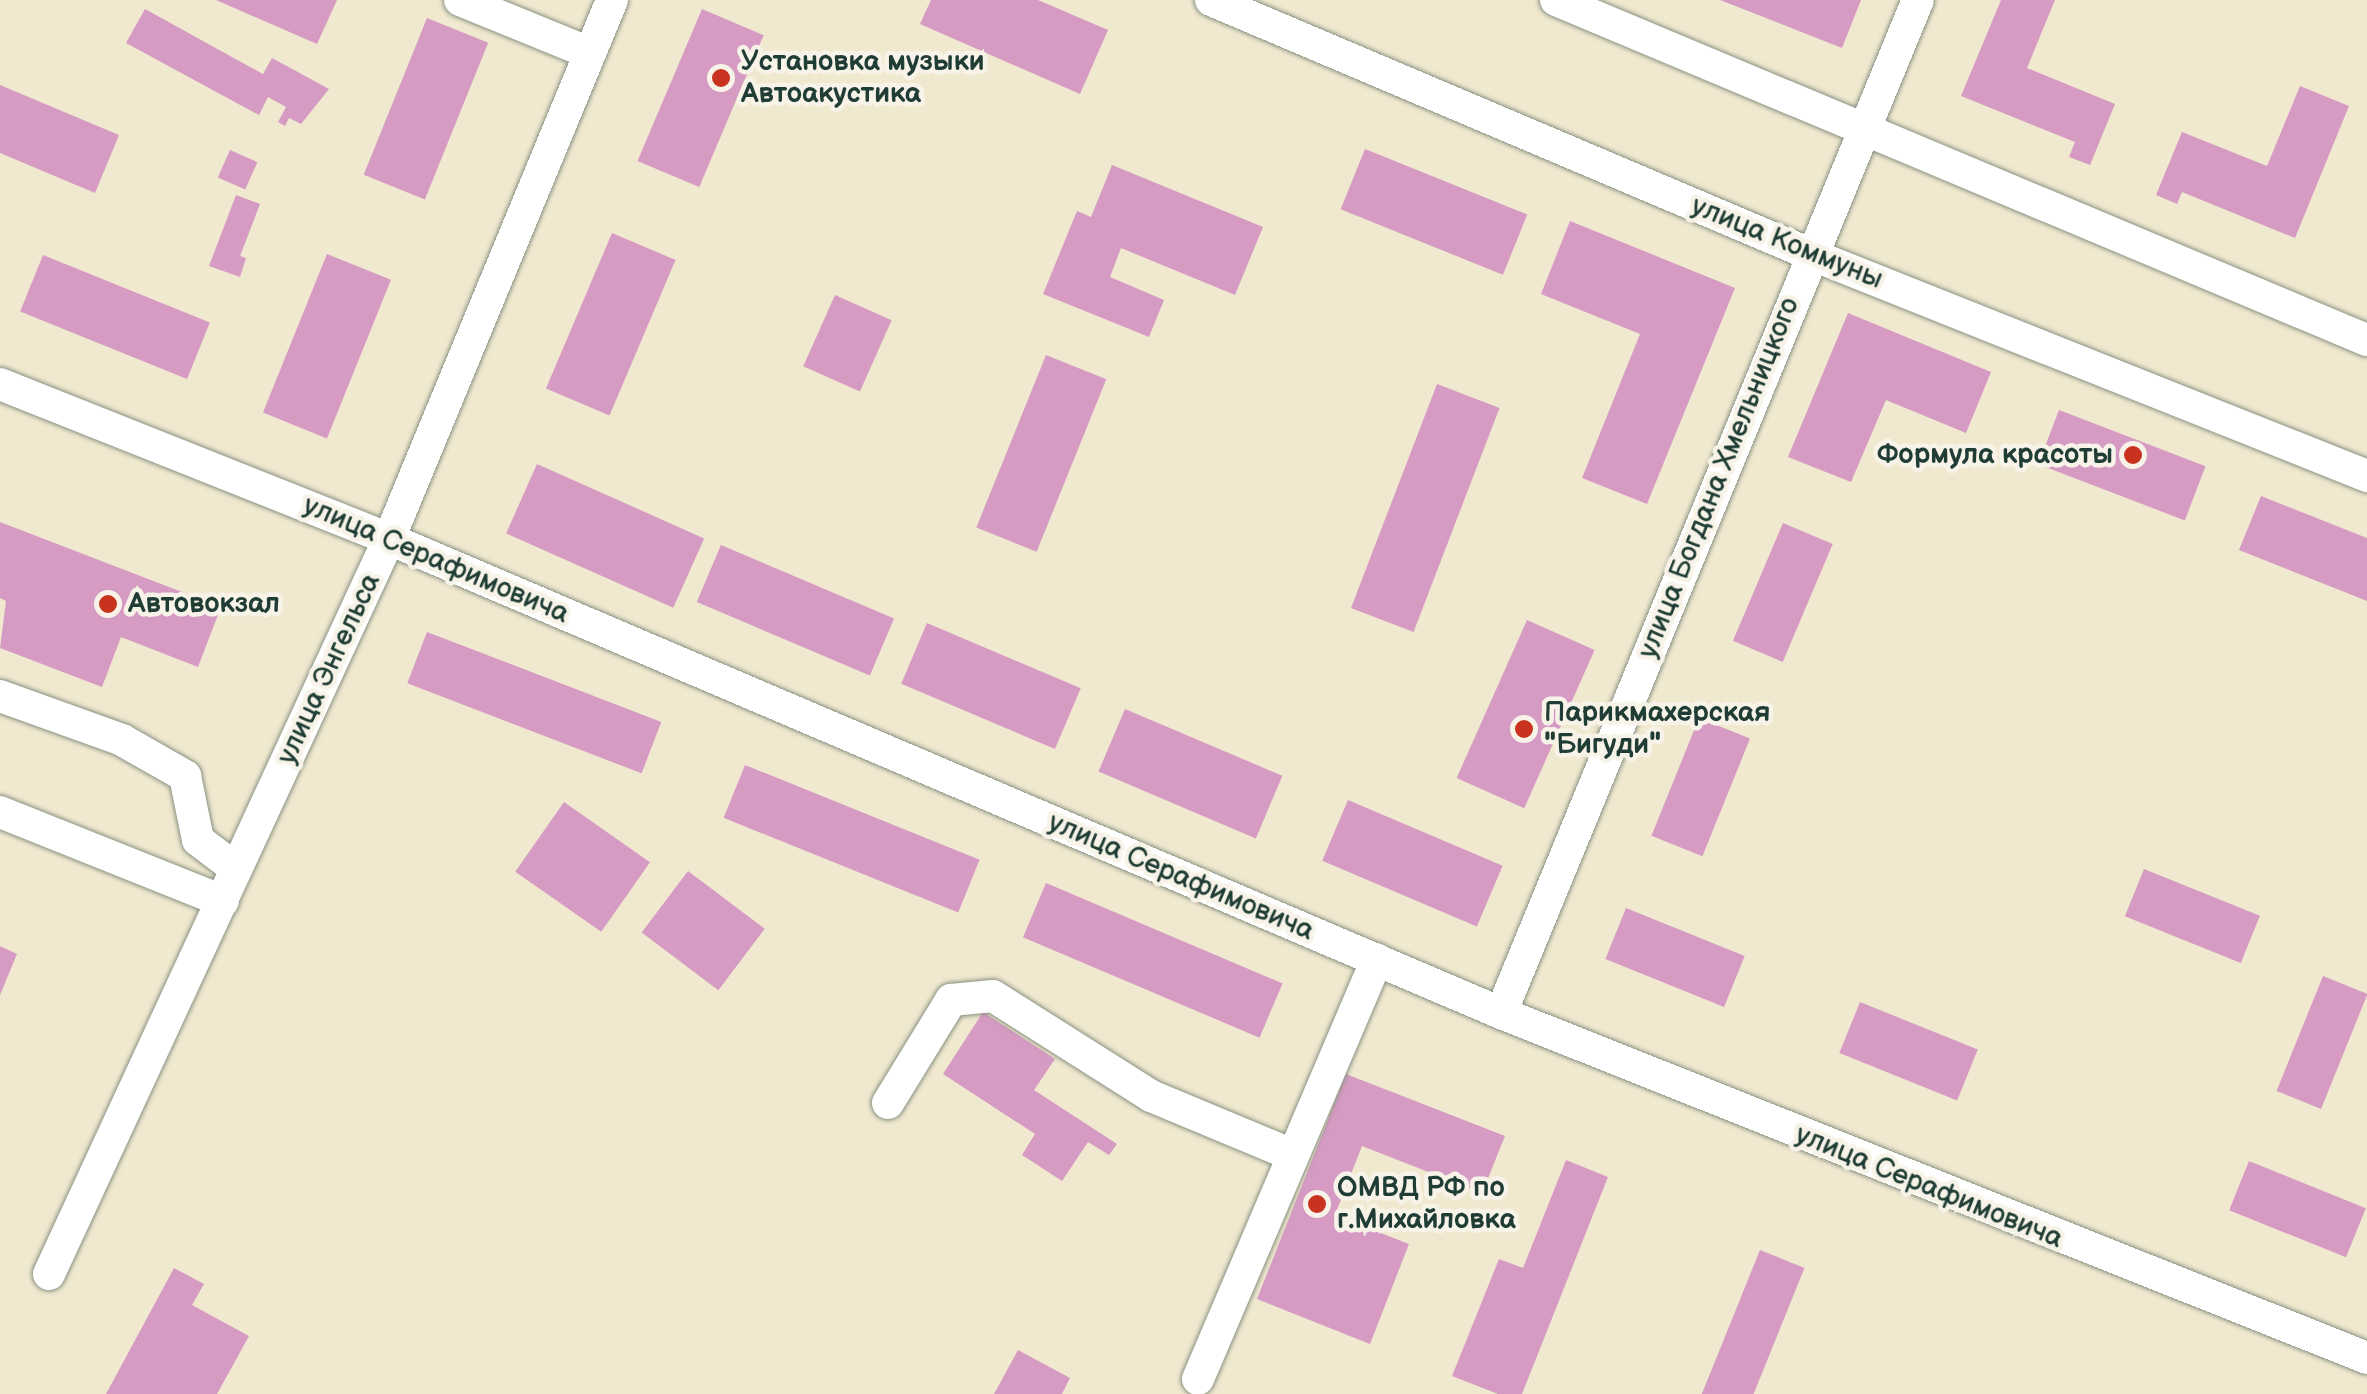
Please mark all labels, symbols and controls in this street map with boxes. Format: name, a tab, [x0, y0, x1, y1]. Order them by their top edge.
place label: Установка музыки Автоакустика	[741, 45, 985, 111]
marker: Установка музыки Автоакустика	[710, 67, 732, 89]
street label: улица Коммуны	[1686, 189, 1888, 297]
street label: улица Богдана Хмельницкого	[1631, 293, 1807, 663]
place label: Формула красоты	[1877, 438, 2113, 472]
marker: Формула красоты	[2122, 444, 2144, 466]
street label: улица Серафимовича	[298, 489, 574, 631]
street label: улица Энгельса	[270, 568, 388, 770]
place label: Автовокзал	[128, 587, 280, 621]
marker: Автовокзал	[97, 593, 119, 615]
place label: Парикмахерская "Бигуди"	[1544, 696, 1770, 762]
marker: Парикмахерская "Бигуди"	[1513, 718, 1535, 740]
street label: улица Серафимовича	[1043, 806, 1319, 948]
street label: улица Серафимовича	[1790, 1118, 2068, 1256]
place label: ОМВД РФ по г.Михайловка	[1337, 1171, 1516, 1237]
marker: ОМВД РФ по г.Михайловка	[1306, 1193, 1328, 1215]

